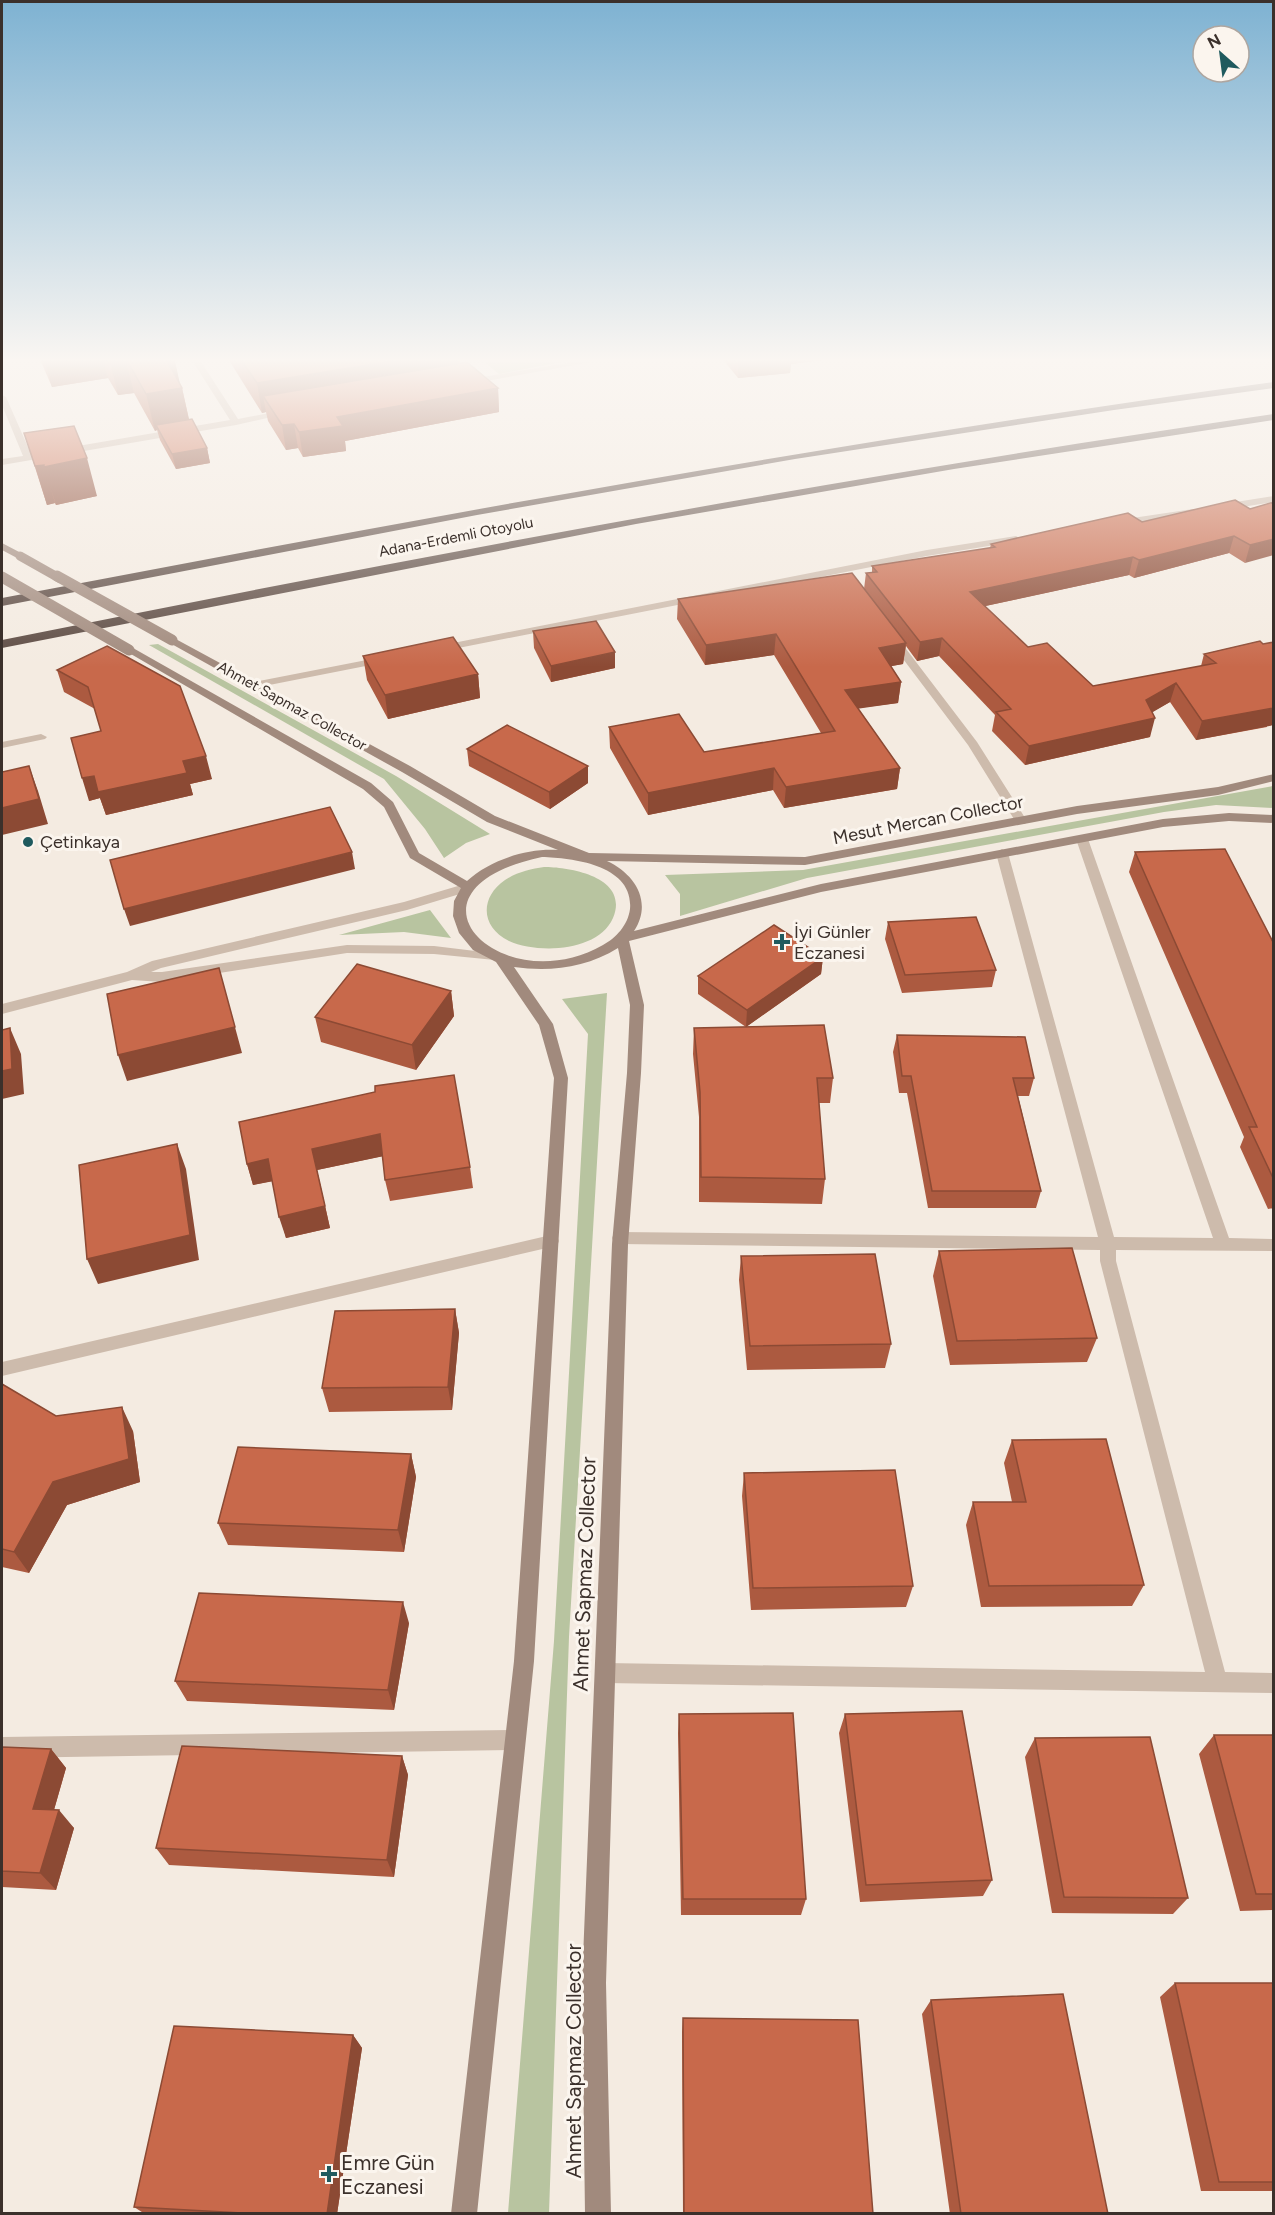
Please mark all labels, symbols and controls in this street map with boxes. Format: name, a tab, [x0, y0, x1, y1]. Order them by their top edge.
north arrow	[1191, 24, 1251, 84]
text: N	[1204, 30, 1224, 52]
street label: Adana-Erdemli Otoyolu	[377, 513, 535, 561]
street label: Ahmet Sapmaz Collector	[214, 657, 370, 755]
street label: Mesut Mercan Collector	[831, 791, 1025, 849]
place label: Çetinkaya	[40, 831, 120, 853]
marker: Çetinkaya	[21, 835, 35, 849]
place label: İyi Günler Eczanesi	[794, 921, 871, 964]
marker: İyi Günler Eczanesi	[775, 935, 789, 949]
street label: Ahmet Sapmaz Collector	[567, 1456, 601, 1692]
street label: Ahmet Sapmaz Collector	[561, 1943, 586, 2179]
place label: Emre Gün Eczanesi	[341, 2150, 434, 2199]
marker: Emre Gün Eczanesi	[322, 2167, 336, 2181]

